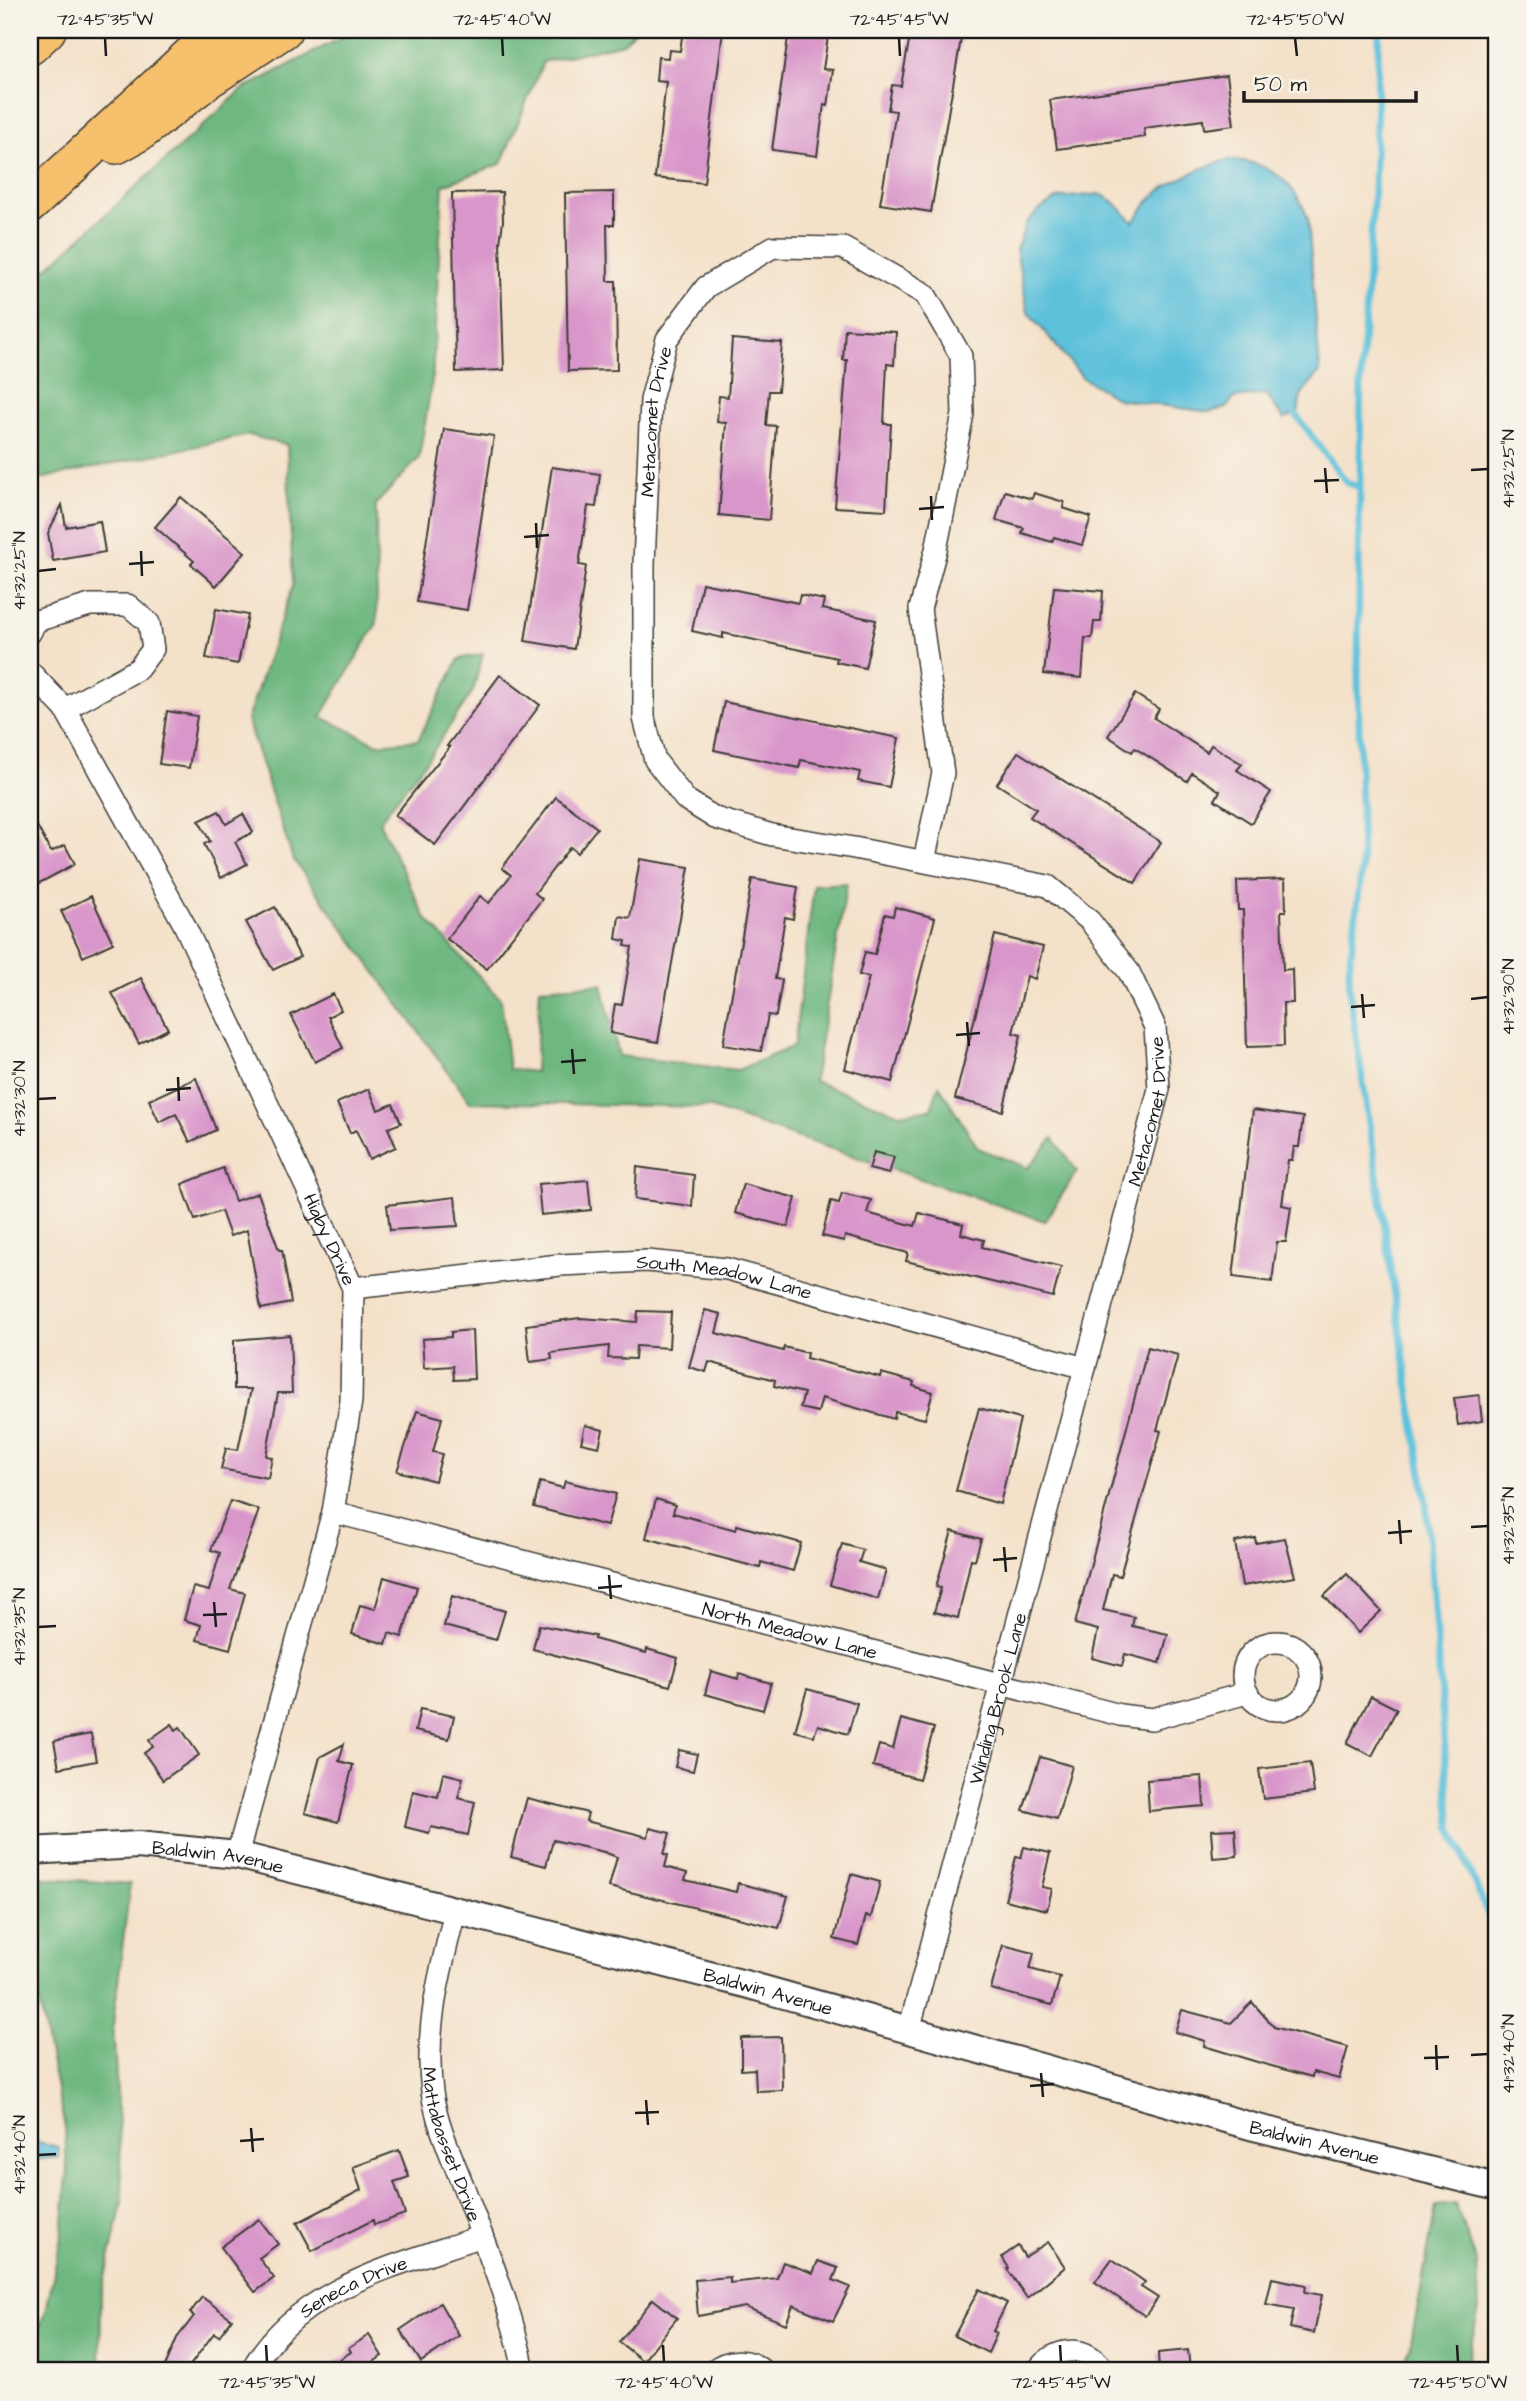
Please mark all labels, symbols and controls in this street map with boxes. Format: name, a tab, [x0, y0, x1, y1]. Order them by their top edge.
text: 72°45'35"W	[57, 7, 153, 32]
text: 72°45'40"W	[453, 7, 551, 32]
text: 72°45'45"W	[849, 7, 949, 32]
text: 72°45'50"W	[1246, 7, 1344, 32]
scale bar	[1244, 60, 1415, 104]
text: 50 m	[1254, 70, 1308, 99]
street label: Metacomet Drive	[635, 344, 680, 498]
text: 41°32'25"N	[1496, 429, 1521, 509]
text: 41°32'25"N	[7, 531, 32, 611]
text: 41°32'30"N	[1496, 959, 1521, 1035]
street label: Metacomet Drive	[1122, 1036, 1174, 1189]
text: 41°32'30"N	[7, 1061, 32, 1137]
street label: Higby Drive	[296, 1189, 362, 1290]
street label: South Meadow Lane	[636, 1249, 815, 1307]
text: 41°32'35"N	[1496, 1487, 1521, 1565]
text: 41°32'35"N	[7, 1588, 32, 1666]
street label: North Meadow Lane	[699, 1596, 880, 1667]
street label: Winding Brook Lane	[963, 1610, 1034, 1788]
street label: Baldwin Avenue	[151, 1834, 286, 1881]
street label: Baldwin Avenue	[700, 1962, 836, 2023]
text: 41°32'40"N	[1496, 2014, 1521, 2094]
street label: Mattabasset Drive	[415, 2066, 487, 2226]
street label: Baldwin Avenue	[1246, 2114, 1382, 2172]
text: 41°32'40"N	[7, 2115, 32, 2195]
street label: Seneca Drive	[294, 2250, 411, 2325]
text: 72°45'35"W	[219, 2370, 315, 2395]
text: 72°45'40"W	[615, 2370, 713, 2395]
text: 72°45'45"W	[1011, 2370, 1111, 2395]
text: 72°45'50"W	[1409, 2370, 1507, 2395]

